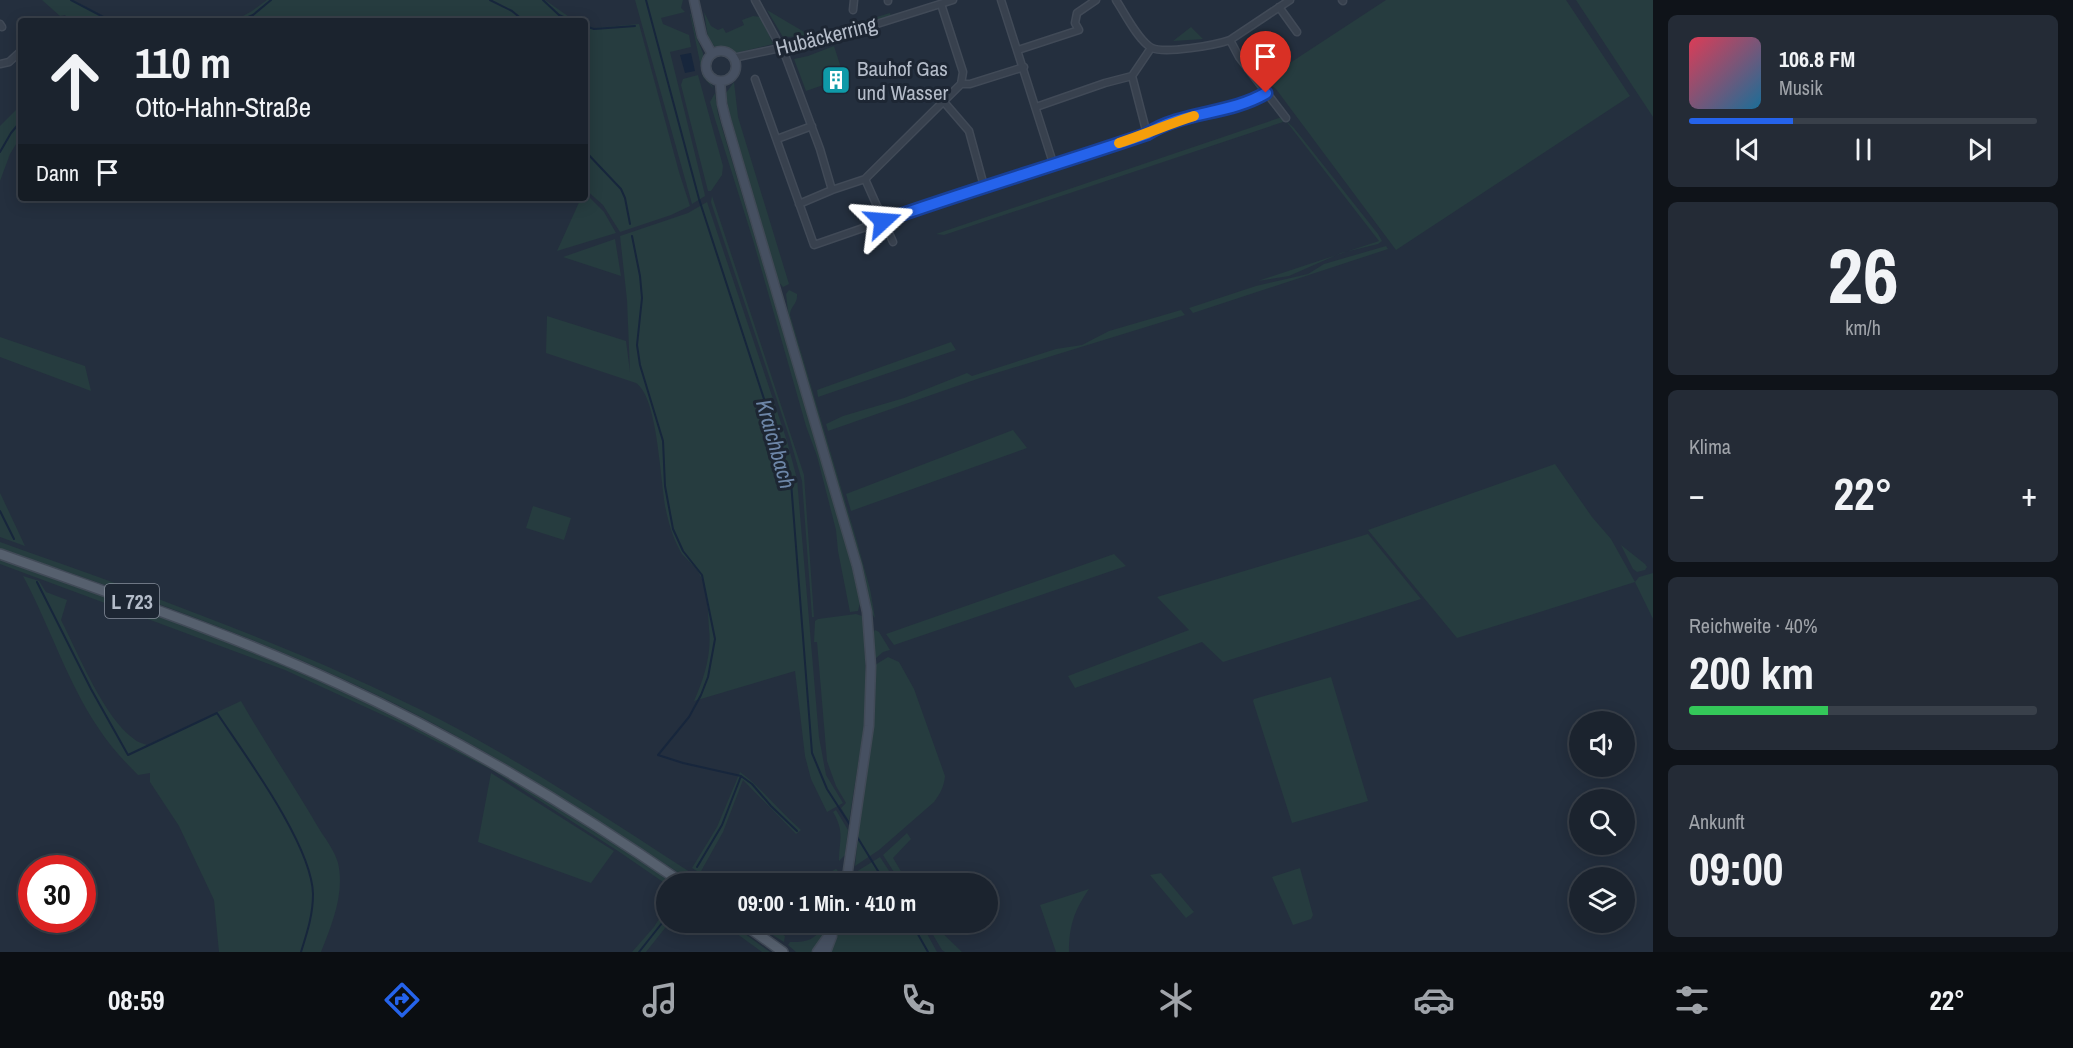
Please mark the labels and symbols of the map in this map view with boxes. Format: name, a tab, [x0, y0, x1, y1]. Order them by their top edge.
street label: Hubäckerring	[772, 9, 880, 63]
pin	[1240, 31, 1291, 93]
place label: Bauhof Gas und Wasser	[857, 54, 949, 107]
building icon: Bauhof Gas und Wasser	[820, 64, 852, 96]
position arrow	[851, 189, 915, 253]
water label: Kraichbach	[749, 396, 803, 492]
road number: L 723	[105, 584, 159, 618]
speed limit sign: 30	[18, 855, 96, 933]

